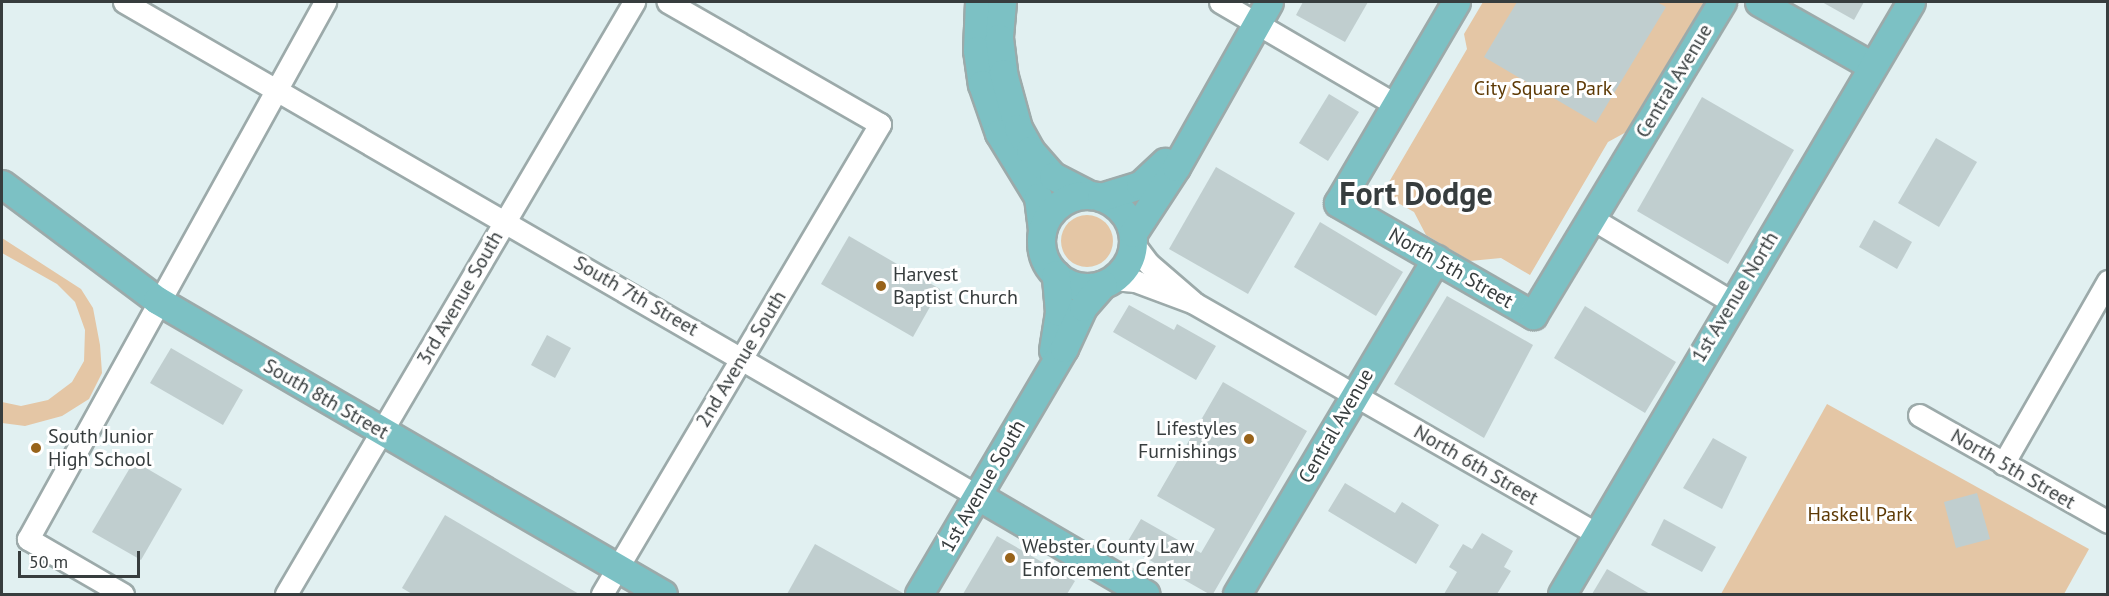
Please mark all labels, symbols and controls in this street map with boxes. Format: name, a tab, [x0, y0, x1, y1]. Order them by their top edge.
street label: Central Avenue	[1631, 20, 1717, 142]
park label: City Square Park	[1473, 76, 1613, 100]
district label: Fort Dodge	[1339, 174, 1493, 212]
street label: North 5th Street	[1385, 223, 1517, 313]
street label: 3rd Avenue South	[412, 226, 508, 370]
street label: 1st Avenue North	[1686, 227, 1784, 367]
street label: South 7th Street	[569, 251, 703, 341]
place label: Harvest Baptist Church	[893, 262, 1018, 309]
marker: Harvest Baptist Church	[874, 279, 888, 293]
street label: 2nd Avenue South	[691, 286, 791, 432]
street label: South 8th Street	[259, 354, 393, 444]
street label: Central Avenue	[1293, 364, 1379, 488]
street label: 1st Avenue South	[935, 415, 1031, 557]
place label: Lifestyles Furnishings	[1138, 416, 1237, 463]
street label: North 6th Street	[1410, 420, 1542, 510]
place label: South Junior High School	[48, 424, 154, 471]
street label: North 5th Street	[1947, 424, 2079, 514]
marker: Lifestyles Furnishings	[1242, 432, 1256, 446]
marker: South Junior High School	[29, 441, 43, 455]
park label: Haskell Park	[1807, 502, 1913, 526]
place label: Webster County Law Enforcement Center	[1022, 534, 1195, 581]
scale bar	[21, 539, 142, 577]
text: 50 m	[29, 550, 68, 573]
marker: Webster County Law Enforcement Center	[1003, 551, 1017, 565]

